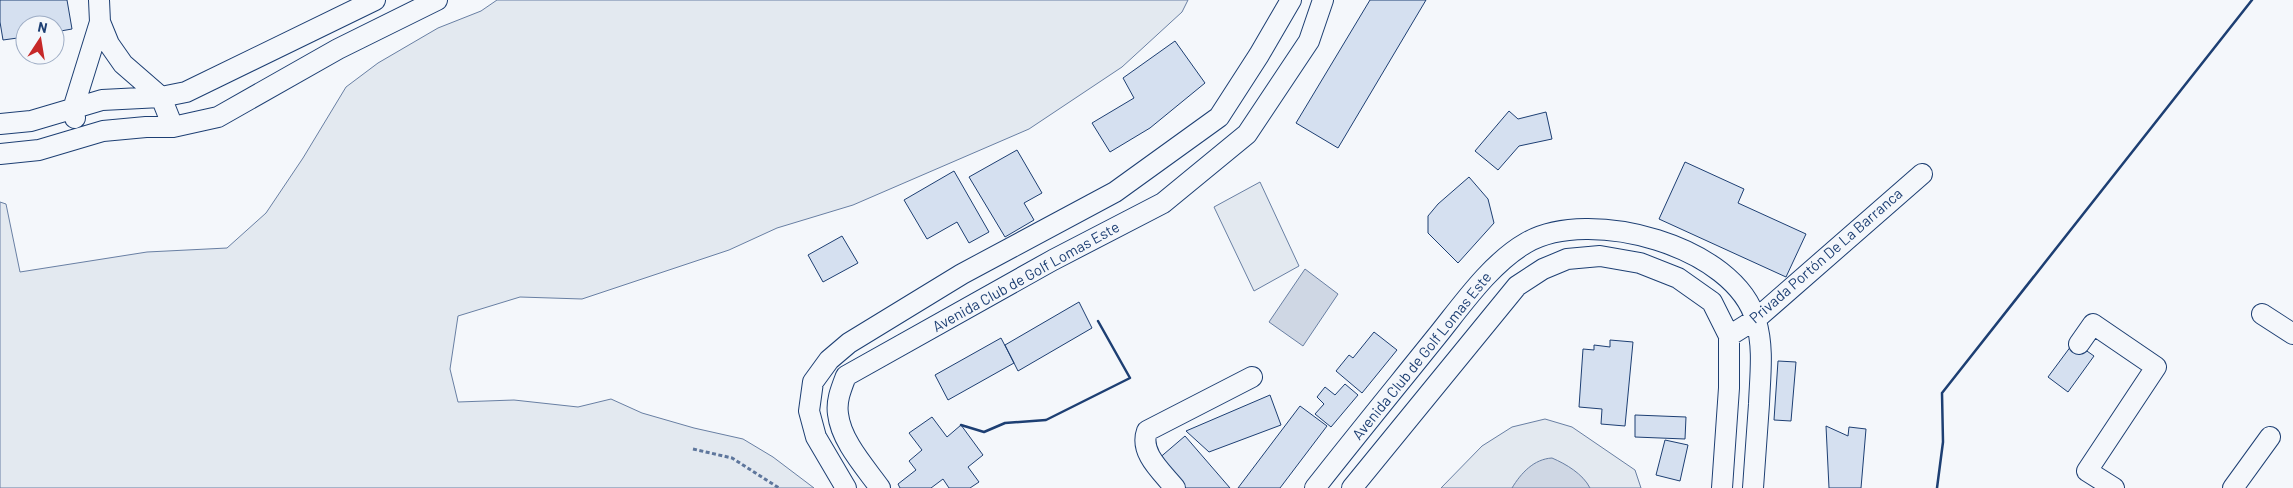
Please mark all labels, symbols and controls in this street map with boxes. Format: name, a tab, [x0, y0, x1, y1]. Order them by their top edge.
north arrow	[15, 15, 65, 65]
text: N	[36, 18, 49, 36]
street label: Privada Portón De La Barranca	[1745, 184, 1906, 327]
street label: Avenida Club de Golf Lomas Este	[929, 217, 1122, 335]
street label: Avenida Club de Golf Lomas Este	[1348, 268, 1495, 443]

